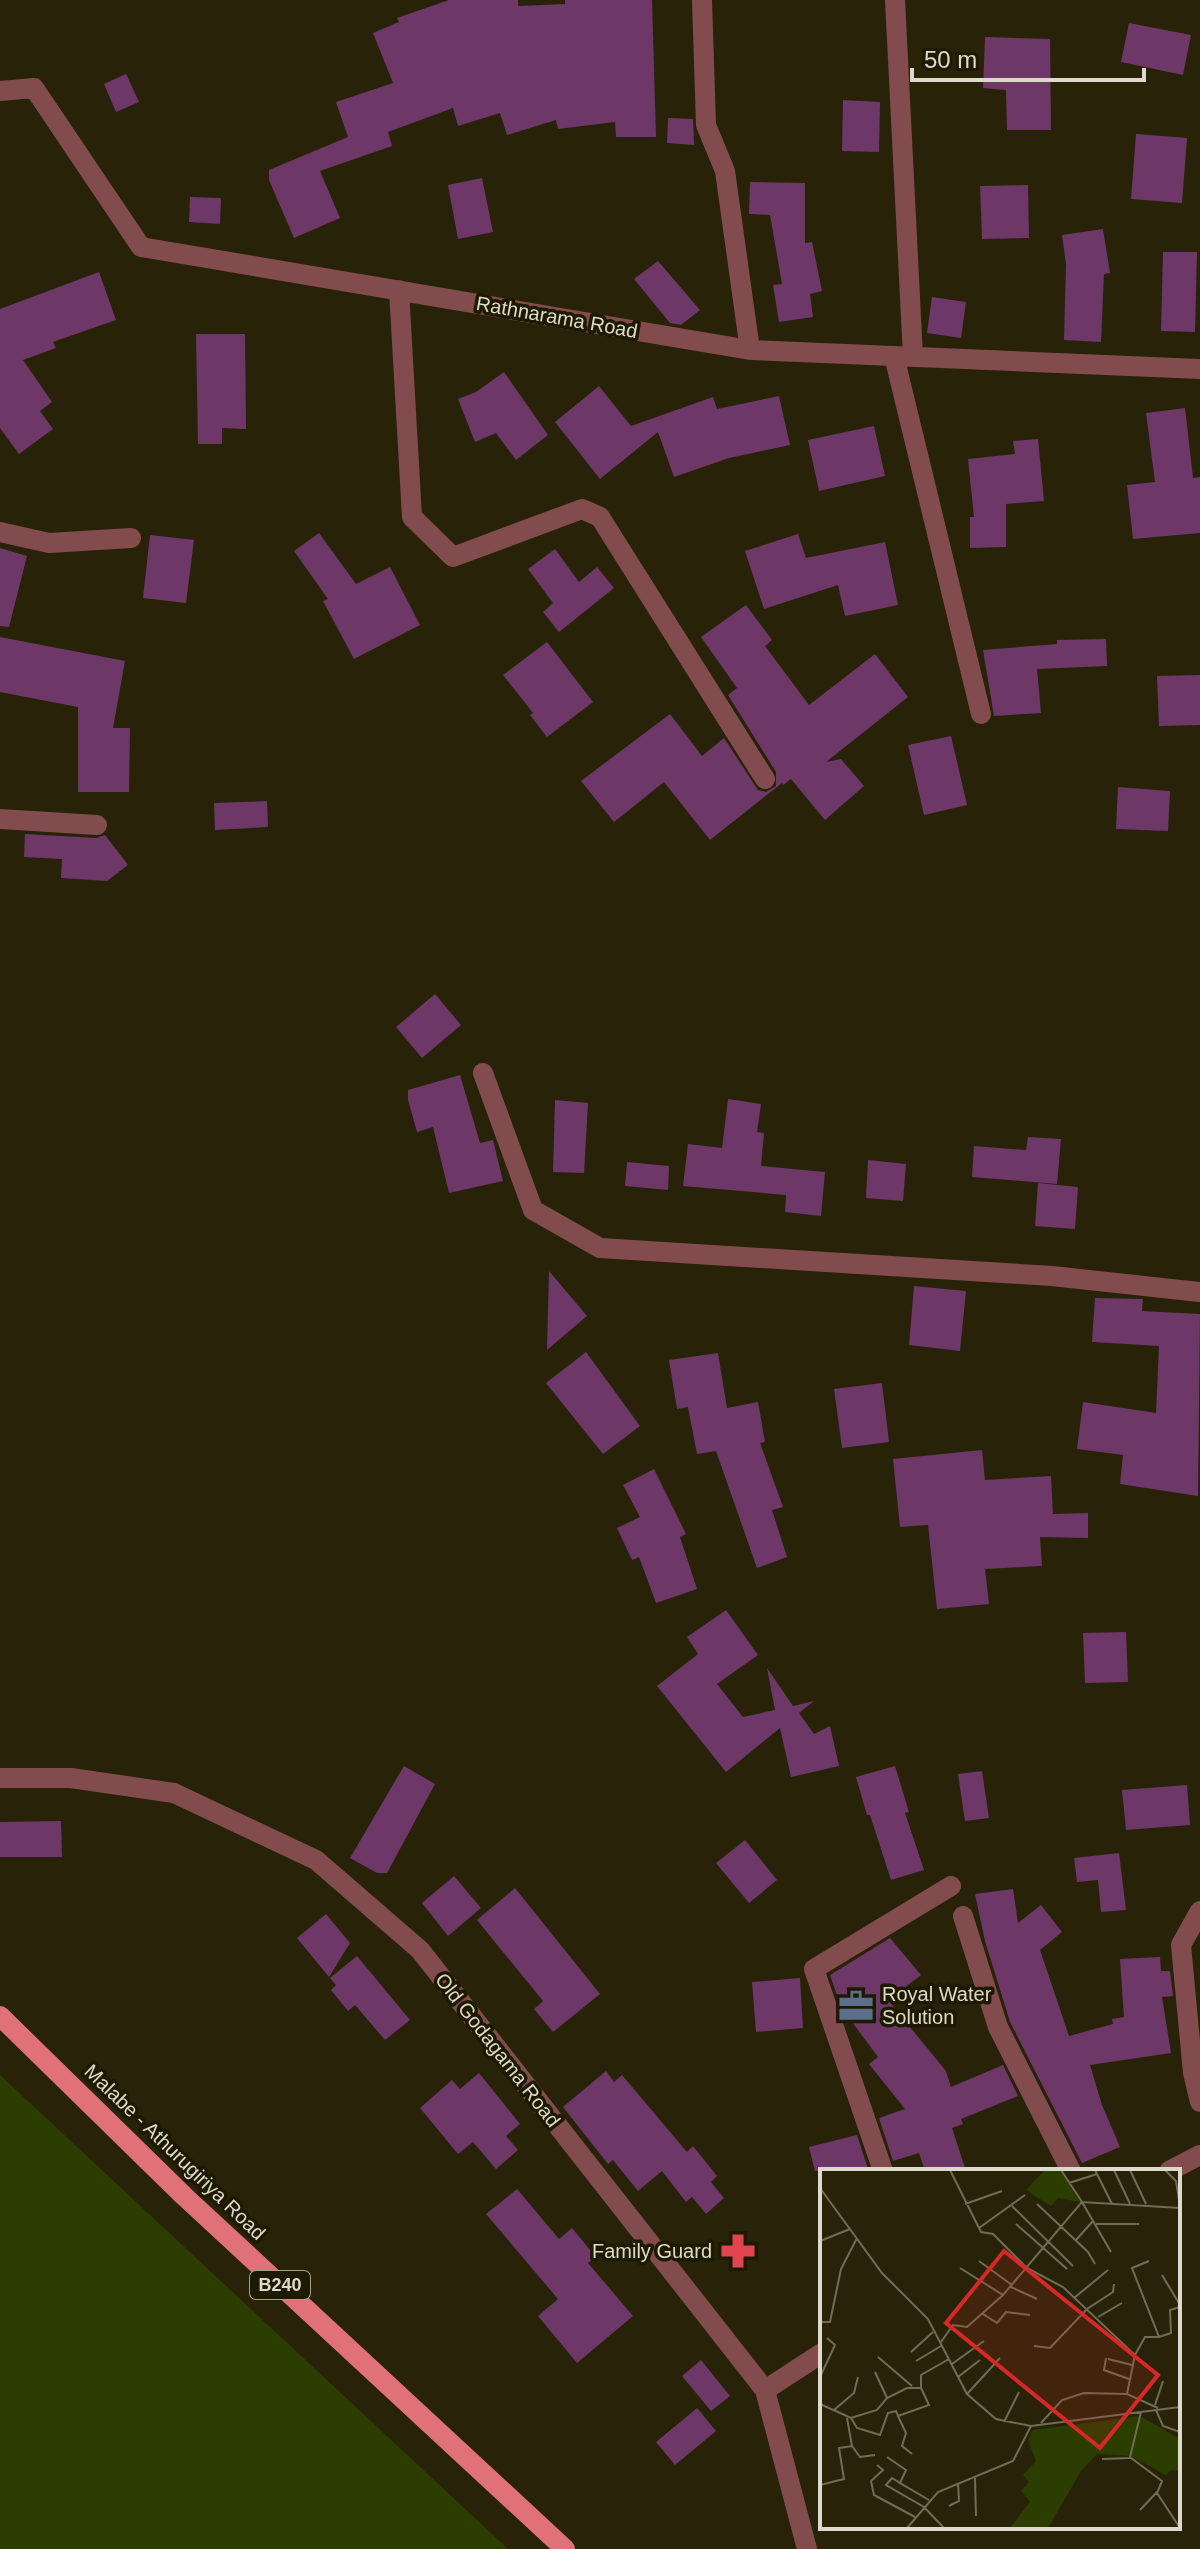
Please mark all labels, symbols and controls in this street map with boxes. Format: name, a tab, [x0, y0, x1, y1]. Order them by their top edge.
scale bar	[912, 32, 1144, 82]
text: 50 m	[924, 46, 977, 73]
street label: Rathnarama Road	[475, 292, 639, 342]
street label: Old Godagama Road	[431, 1969, 565, 2131]
place label: Royal Water Solution	[882, 1983, 992, 2028]
office icon: Royal Water Solution	[837, 1987, 875, 2025]
street label: Malabe - Athurugiriya Road	[80, 2060, 270, 2244]
inset map	[820, 2169, 1180, 2529]
pharmacy icon: Family Guard	[719, 2232, 757, 2270]
place label: Family Guard	[592, 2240, 712, 2262]
road number: B240	[250, 2271, 310, 2299]

